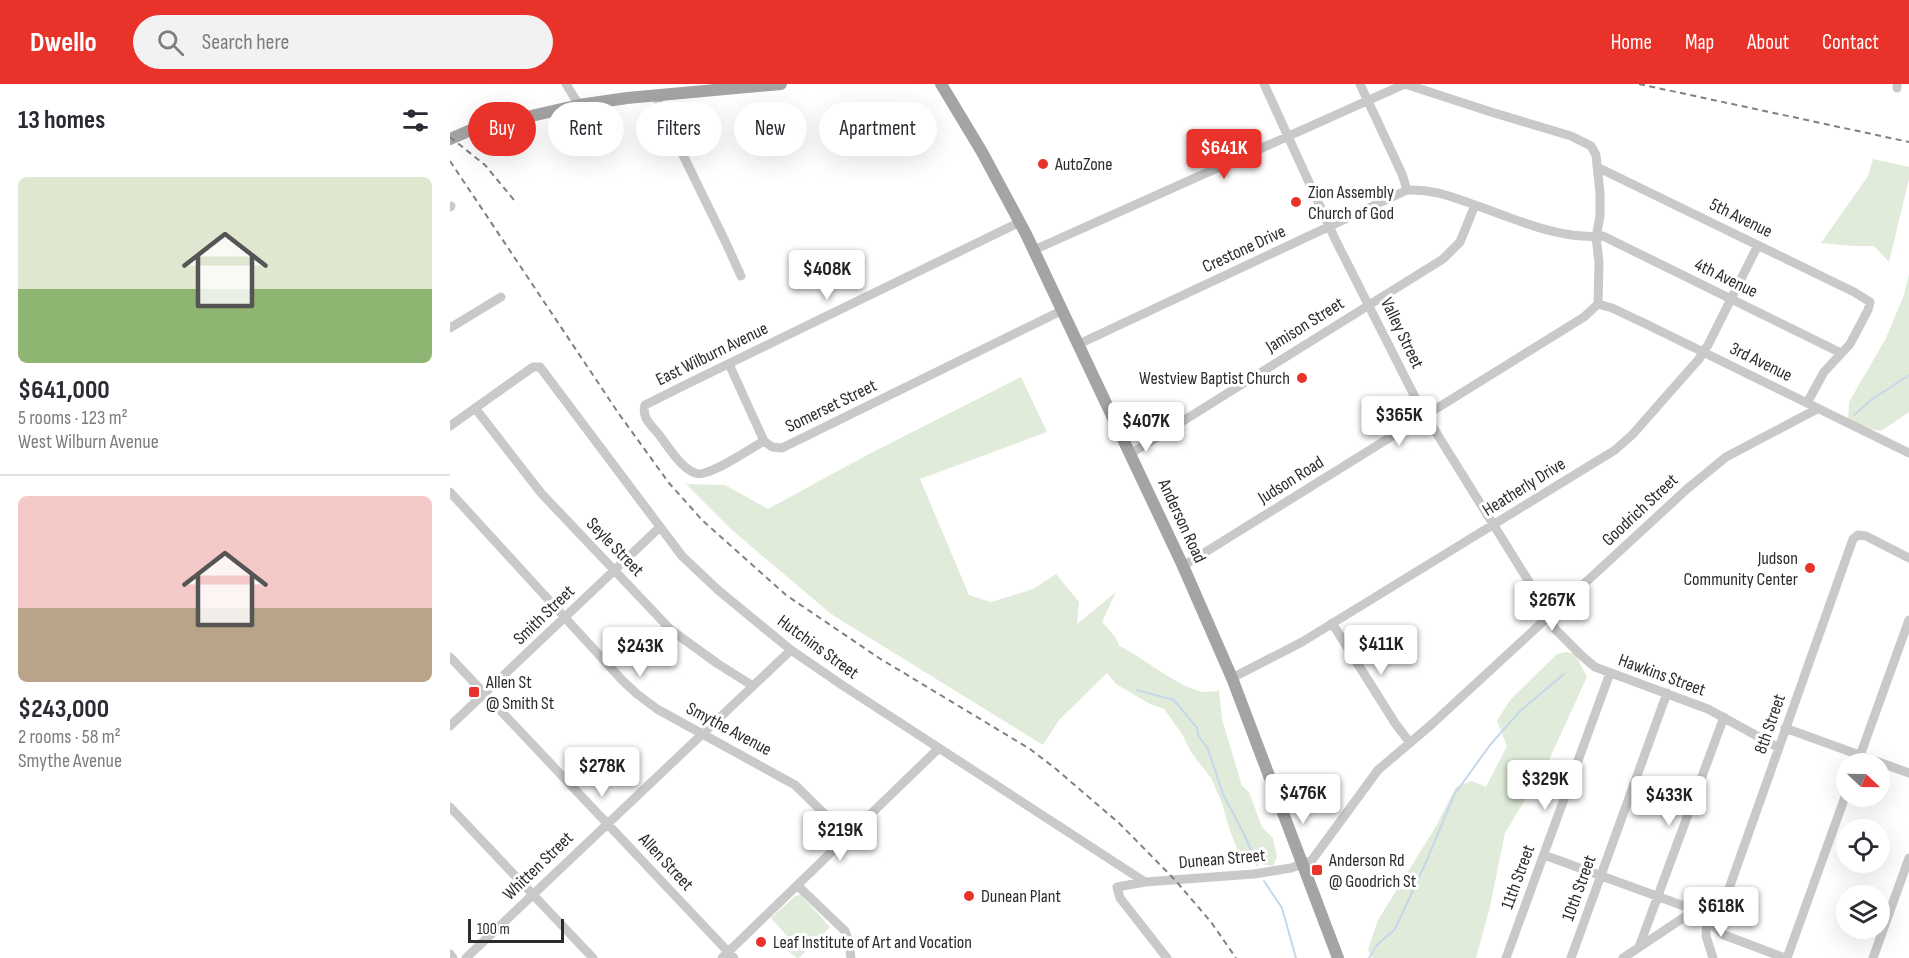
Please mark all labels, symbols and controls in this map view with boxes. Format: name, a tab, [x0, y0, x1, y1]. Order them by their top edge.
search box	[133, 15, 553, 69]
text: Dwello	[30, 26, 97, 59]
icon: search	[154, 26, 187, 59]
text: Search here	[202, 29, 289, 56]
text: Home	[1611, 30, 1652, 55]
text: Map	[1685, 30, 1714, 55]
text: About	[1747, 30, 1789, 55]
text: Contact	[1822, 30, 1879, 55]
chip: Buy	[468, 102, 536, 156]
chip: Rent	[548, 102, 624, 156]
chip: Filters	[636, 102, 722, 156]
chip: New	[734, 102, 807, 156]
chip: Apartment	[819, 102, 937, 156]
icon: filters	[399, 104, 432, 137]
text: 13 homes	[18, 105, 105, 136]
pin: $641K	[1182, 129, 1266, 180]
text: $641K	[1200, 136, 1248, 160]
place label: AutoZone	[1054, 154, 1113, 175]
marker: AutoZone	[1036, 157, 1050, 171]
place label: Zion Assembly Church of God	[1308, 182, 1394, 224]
street label: 5th Avenue	[1706, 194, 1776, 242]
marker: Zion Assembly Church of God	[1289, 195, 1303, 209]
icon: home	[171, 216, 279, 324]
street label: Crestone Drive	[1199, 221, 1289, 277]
pin: $408K	[785, 250, 869, 301]
street label: 4th Avenue	[1691, 254, 1761, 302]
text: $408K	[803, 257, 851, 281]
street label: Jamison Street	[1261, 293, 1348, 358]
street label: Valley Street	[1376, 294, 1428, 372]
street label: East Wilburn Avenue	[653, 318, 771, 390]
street label: 3rd Avenue	[1726, 338, 1796, 386]
place label: Westview Baptist Church	[1139, 368, 1290, 389]
marker: Westview Baptist Church	[1295, 371, 1309, 385]
text: $641,000	[18, 375, 110, 406]
street label: Somerset Street	[782, 375, 880, 437]
pin: $365K	[1357, 396, 1441, 447]
pin: $407K	[1104, 402, 1188, 453]
text: $365K	[1375, 403, 1423, 427]
text: 5 rooms · 123 m²	[18, 406, 128, 430]
text: $407K	[1122, 409, 1170, 433]
text: West Wilburn Avenue	[18, 430, 159, 454]
street label: Judson Road	[1254, 452, 1328, 509]
street label: Heatherly Drive	[1479, 453, 1569, 521]
street label: Goodrich Street	[1598, 469, 1683, 550]
street label: Anderson Road	[1153, 475, 1211, 566]
street label: Seyle Street	[582, 513, 648, 581]
icon: home	[171, 535, 279, 643]
place label: Judson Community Center	[1684, 548, 1798, 590]
marker: Judson Community Center	[1803, 561, 1817, 575]
street label: Smith Street	[509, 580, 579, 649]
pin: $267K	[1510, 581, 1594, 632]
text: $267K	[1528, 588, 1576, 612]
street label: Hutchins Street	[773, 611, 863, 684]
pin: $411K	[1339, 625, 1423, 676]
pin: $243K	[598, 627, 682, 678]
text: $411K	[1358, 632, 1404, 656]
text: $243K	[616, 634, 664, 658]
street label: Hawkins Street	[1615, 650, 1709, 701]
place label: Allen St @ Smith St	[485, 672, 555, 714]
marker: Allen St @ Smith St	[467, 685, 481, 699]
street label: 8th Street	[1750, 691, 1790, 757]
text: $243,000	[18, 694, 109, 725]
street label: Smythe Avenue	[683, 698, 775, 760]
text: 2 rooms · 58 m²	[18, 725, 121, 749]
pin: $278K	[560, 747, 644, 798]
text: Smythe Avenue	[18, 749, 122, 773]
north arrow	[1836, 753, 1890, 807]
map controls	[1836, 753, 1890, 939]
text: $278K	[579, 754, 625, 778]
pin: $329K	[1503, 760, 1587, 811]
text: $329K	[1521, 767, 1569, 791]
pin: $476K	[1261, 774, 1345, 825]
pin: $433K	[1627, 776, 1711, 827]
text: $476K	[1279, 781, 1327, 805]
text: $433K	[1645, 783, 1693, 807]
pin: $219K	[798, 811, 882, 862]
text: $219K	[817, 818, 863, 842]
button: locate	[1836, 819, 1890, 873]
street label: Whitten Street	[499, 827, 578, 905]
street label: Allen Street	[634, 828, 698, 895]
street label: 11th Street	[1497, 842, 1539, 912]
street label: Dunean Street	[1178, 845, 1267, 873]
place label: Anderson Rd @ Goodrich St	[1328, 850, 1417, 892]
street label: 10th Street	[1557, 852, 1601, 924]
marker: Anderson Rd @ Goodrich St	[1310, 863, 1324, 877]
button: layers	[1836, 885, 1890, 939]
place label: Dunean Plant	[981, 886, 1062, 907]
pin: $618K	[1679, 887, 1763, 938]
marker: Dunean Plant	[962, 889, 976, 903]
text: $618K	[1698, 894, 1744, 918]
scale bar	[468, 916, 564, 944]
text: 100 m	[477, 920, 510, 939]
place label: Leaf Institute of Art and Vocation	[773, 932, 972, 953]
marker: Leaf Institute of Art and Vocation	[754, 935, 768, 949]

